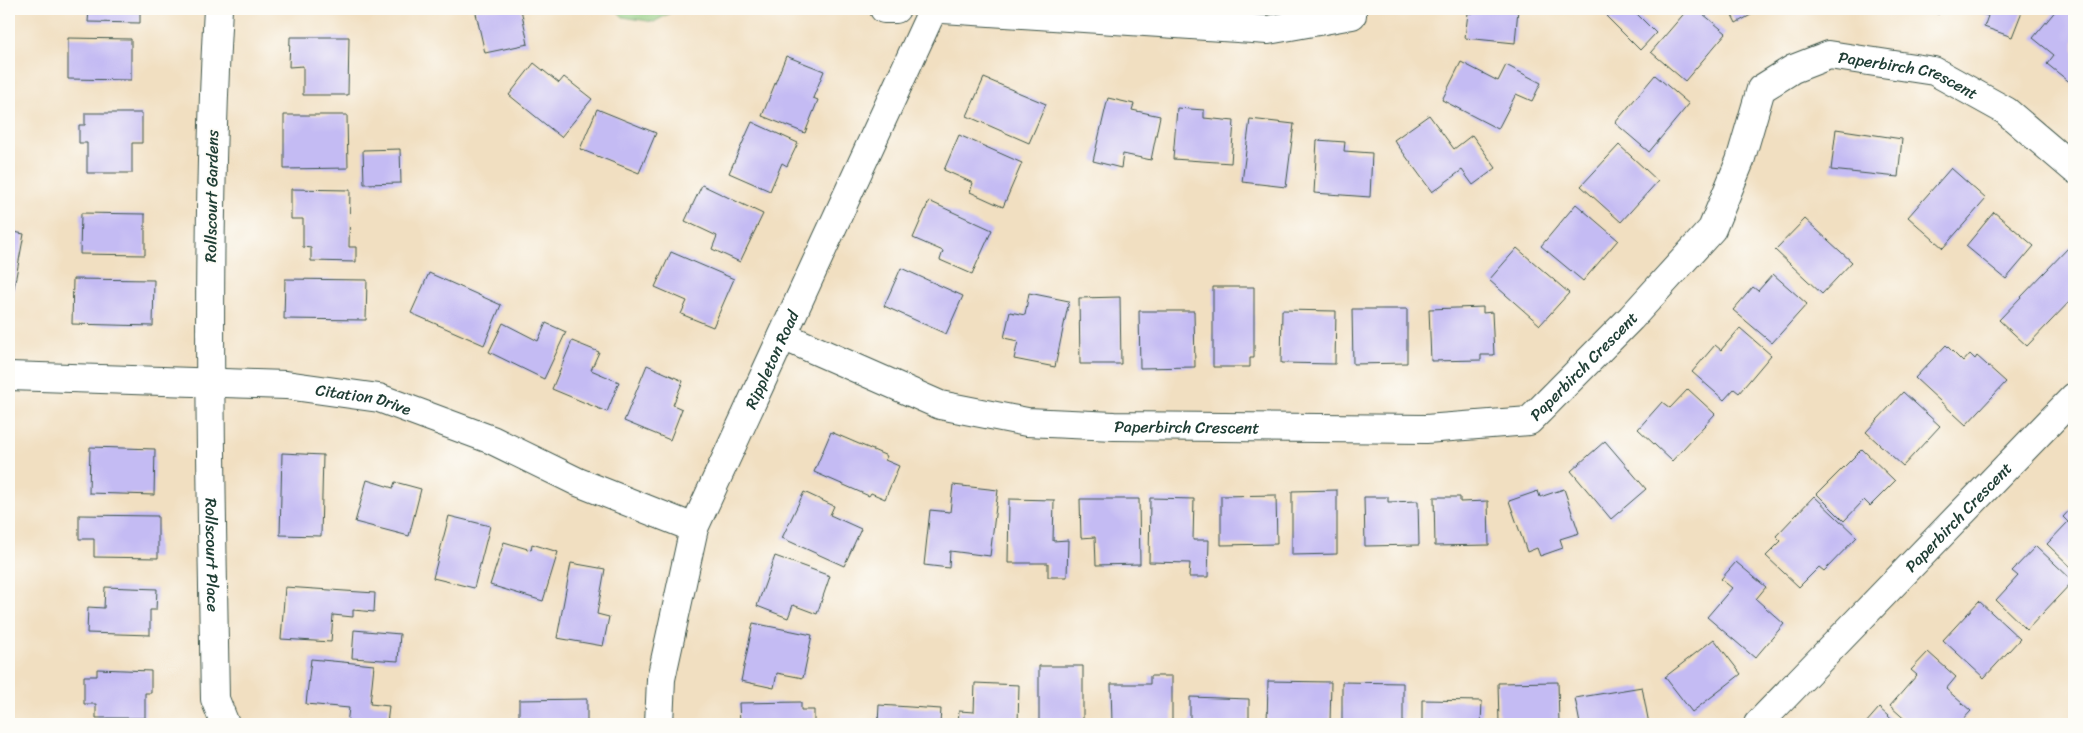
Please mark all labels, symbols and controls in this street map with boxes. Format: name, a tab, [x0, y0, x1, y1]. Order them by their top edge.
street label: Paperbirch Crescent	[1836, 43, 1983, 108]
street label: Rollscourt Gardens	[196, 129, 227, 263]
street label: Rippleton Road	[737, 304, 808, 414]
street label: Paperbirch Crescent	[1522, 305, 1645, 428]
street label: Citation Drive	[314, 375, 416, 424]
street label: Paperbirch Crescent	[1114, 412, 1259, 442]
street label: Paperbirch Crescent	[1898, 455, 2019, 579]
street label: Rollscourt Place	[197, 498, 227, 612]

